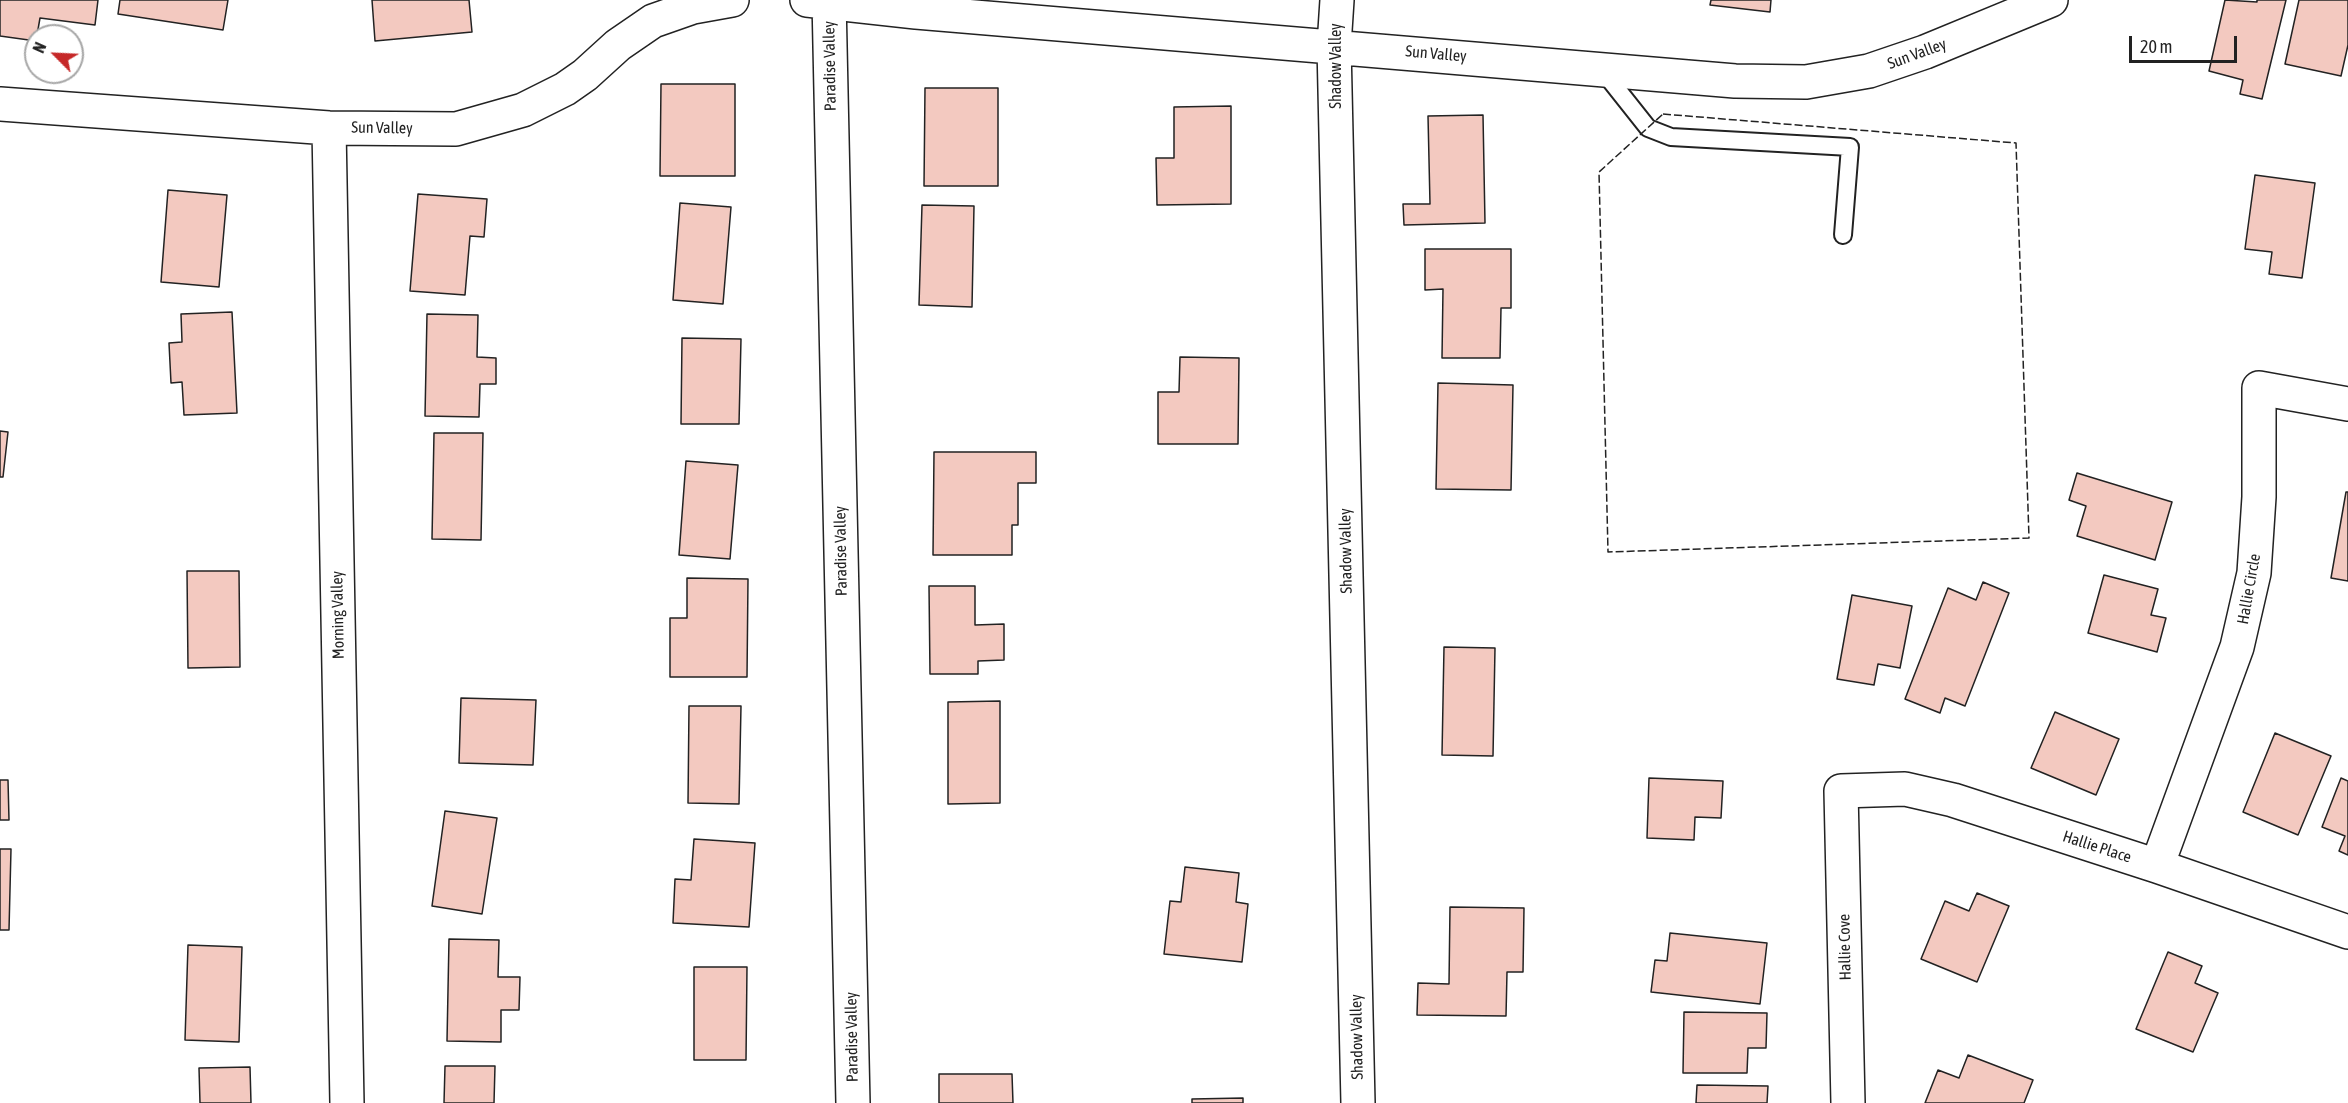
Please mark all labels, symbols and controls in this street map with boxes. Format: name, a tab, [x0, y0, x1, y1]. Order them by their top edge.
street label: Paradise Valley	[820, 21, 840, 111]
street label: Shadow Valley	[1326, 23, 1346, 109]
north arrow	[24, 24, 84, 84]
scale bar	[2132, 24, 2240, 62]
street label: Sun Valley	[1885, 35, 1949, 73]
text: 20 m	[2140, 36, 2172, 57]
text: N	[29, 40, 50, 55]
street label: Sun Valley	[1405, 42, 1467, 66]
street label: Sun Valley	[351, 118, 413, 138]
street label: Paradise Valley	[831, 506, 851, 596]
street label: Shadow Valley	[1336, 508, 1356, 594]
street label: Hallie Circle	[2233, 552, 2265, 626]
street label: Morning Valley	[328, 571, 348, 659]
street label: Hallie Place	[2060, 827, 2134, 867]
street label: Hallie Cove	[1835, 914, 1855, 980]
street label: Paradise Valley	[842, 992, 862, 1082]
street label: Shadow Valley	[1347, 994, 1367, 1080]

